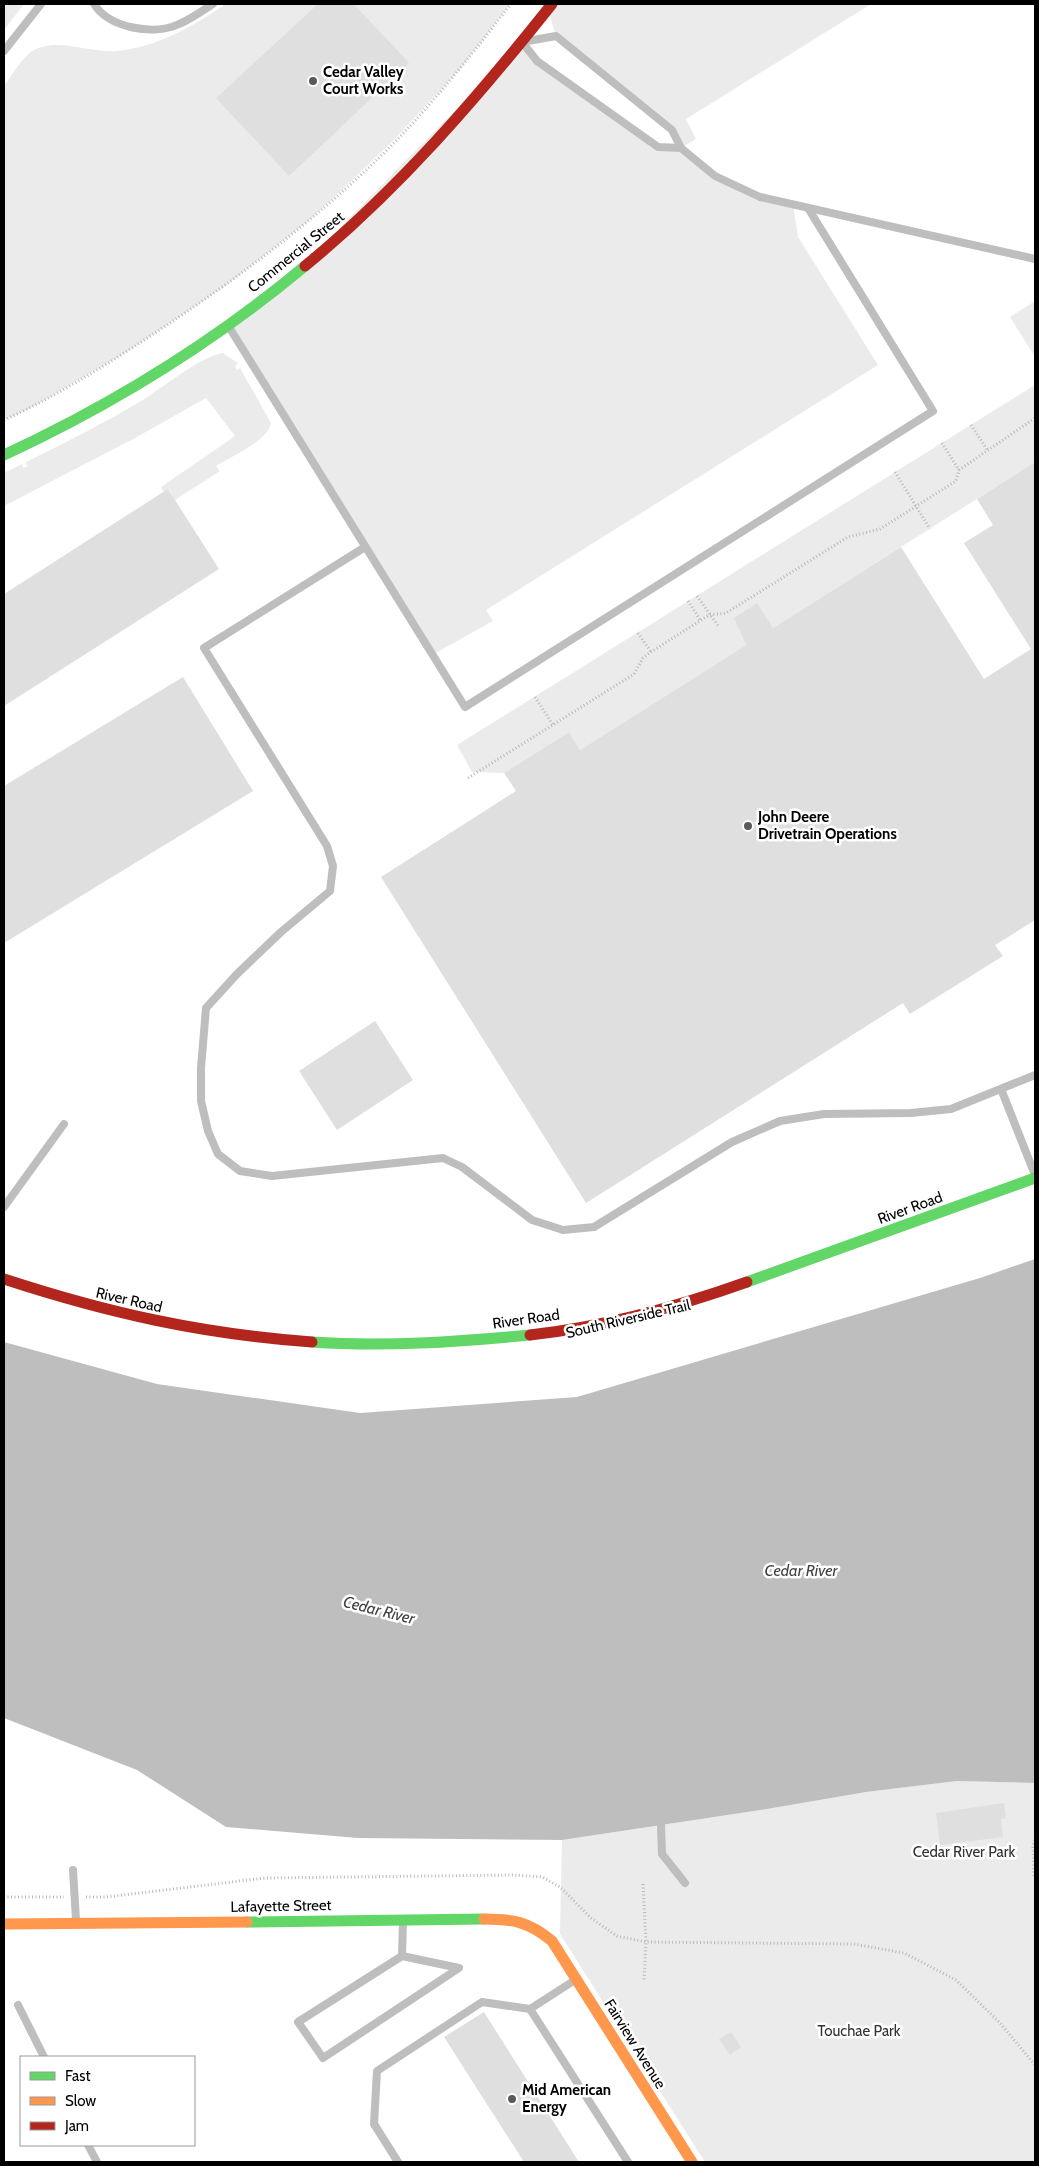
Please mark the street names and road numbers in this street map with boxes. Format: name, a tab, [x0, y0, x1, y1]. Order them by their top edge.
street label: Commercial Street	[244, 208, 348, 296]
street label: River Road	[875, 1188, 945, 1228]
street label: River Road	[94, 1284, 164, 1316]
street label: South Riverside Trail	[564, 1296, 692, 1342]
street label: River Road	[491, 1305, 561, 1333]
street label: Lafayette Street	[230, 1896, 332, 1916]
street label: Fairview Avenue	[600, 1996, 670, 2092]

